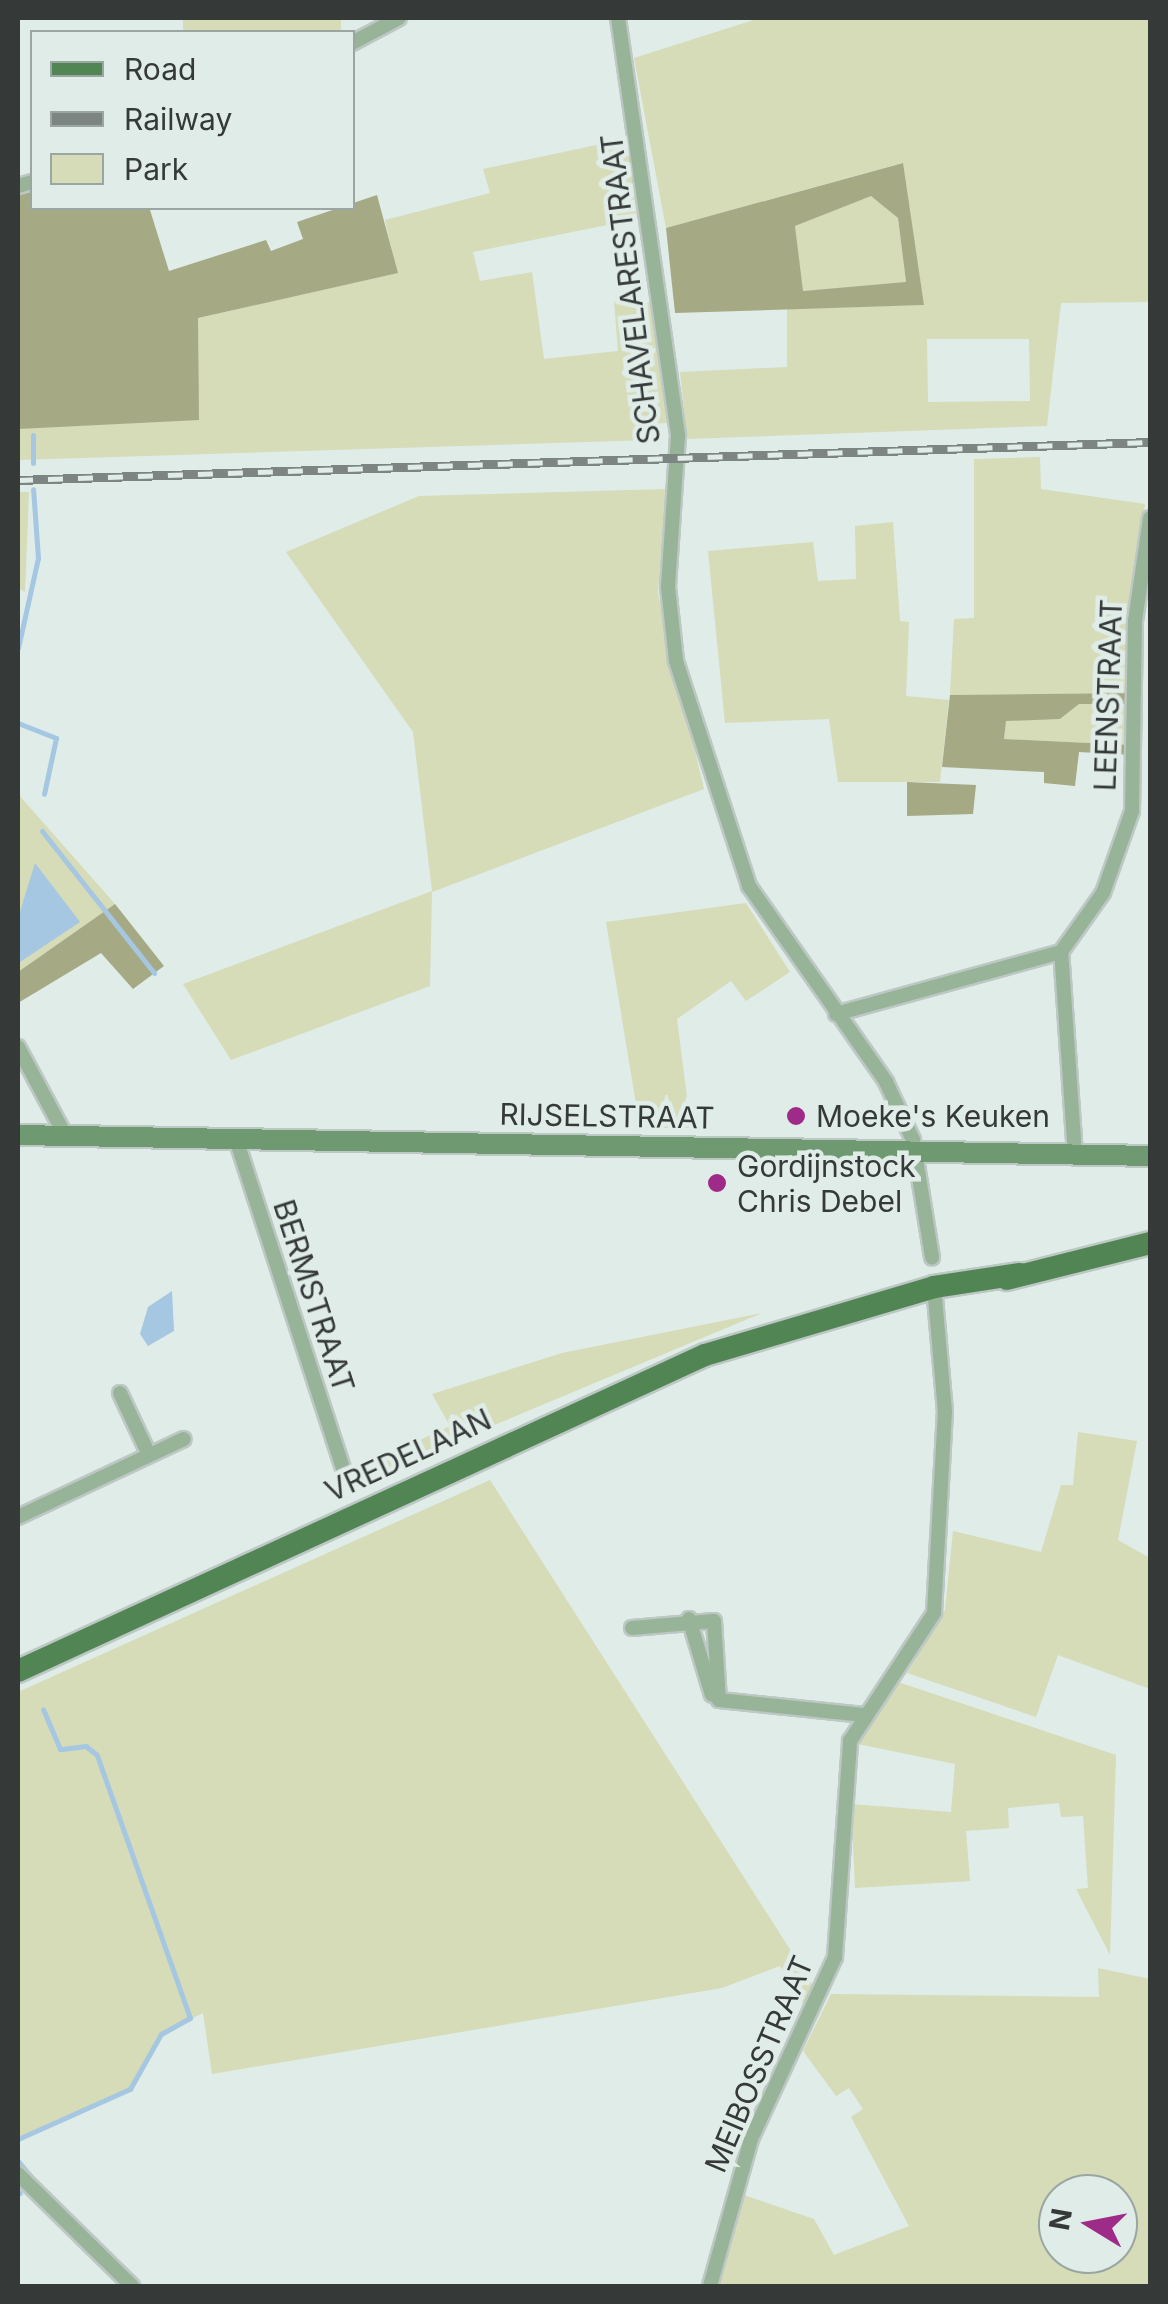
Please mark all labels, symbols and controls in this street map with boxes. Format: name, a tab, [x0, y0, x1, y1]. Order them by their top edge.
legend	[30, 30, 355, 210]
text: Road	[124, 51, 196, 87]
text: Railway	[124, 101, 232, 137]
street label: SCHAVELARESTRAAT	[593, 132, 667, 446]
text: Park	[124, 151, 188, 187]
street label: LEENSTRAAT	[1087, 598, 1129, 792]
street label: RIJSELSTRAAT	[499, 1096, 715, 1136]
place label: Moeke's Keuken	[816, 1098, 1050, 1134]
marker: Moeke's Keuken	[785, 1105, 807, 1127]
place label: Gordijnstock Chris Debel	[737, 1148, 916, 1218]
marker: Gordijnstock Chris Debel	[706, 1172, 728, 1194]
street label: BERMSTRAAT	[266, 1195, 362, 1397]
street label: VREDELAAN	[319, 1401, 497, 1509]
street label: MEIBOSSTRAAT	[697, 1950, 821, 2178]
north arrow	[1038, 2174, 1138, 2274]
text: N	[1042, 2206, 1079, 2233]

